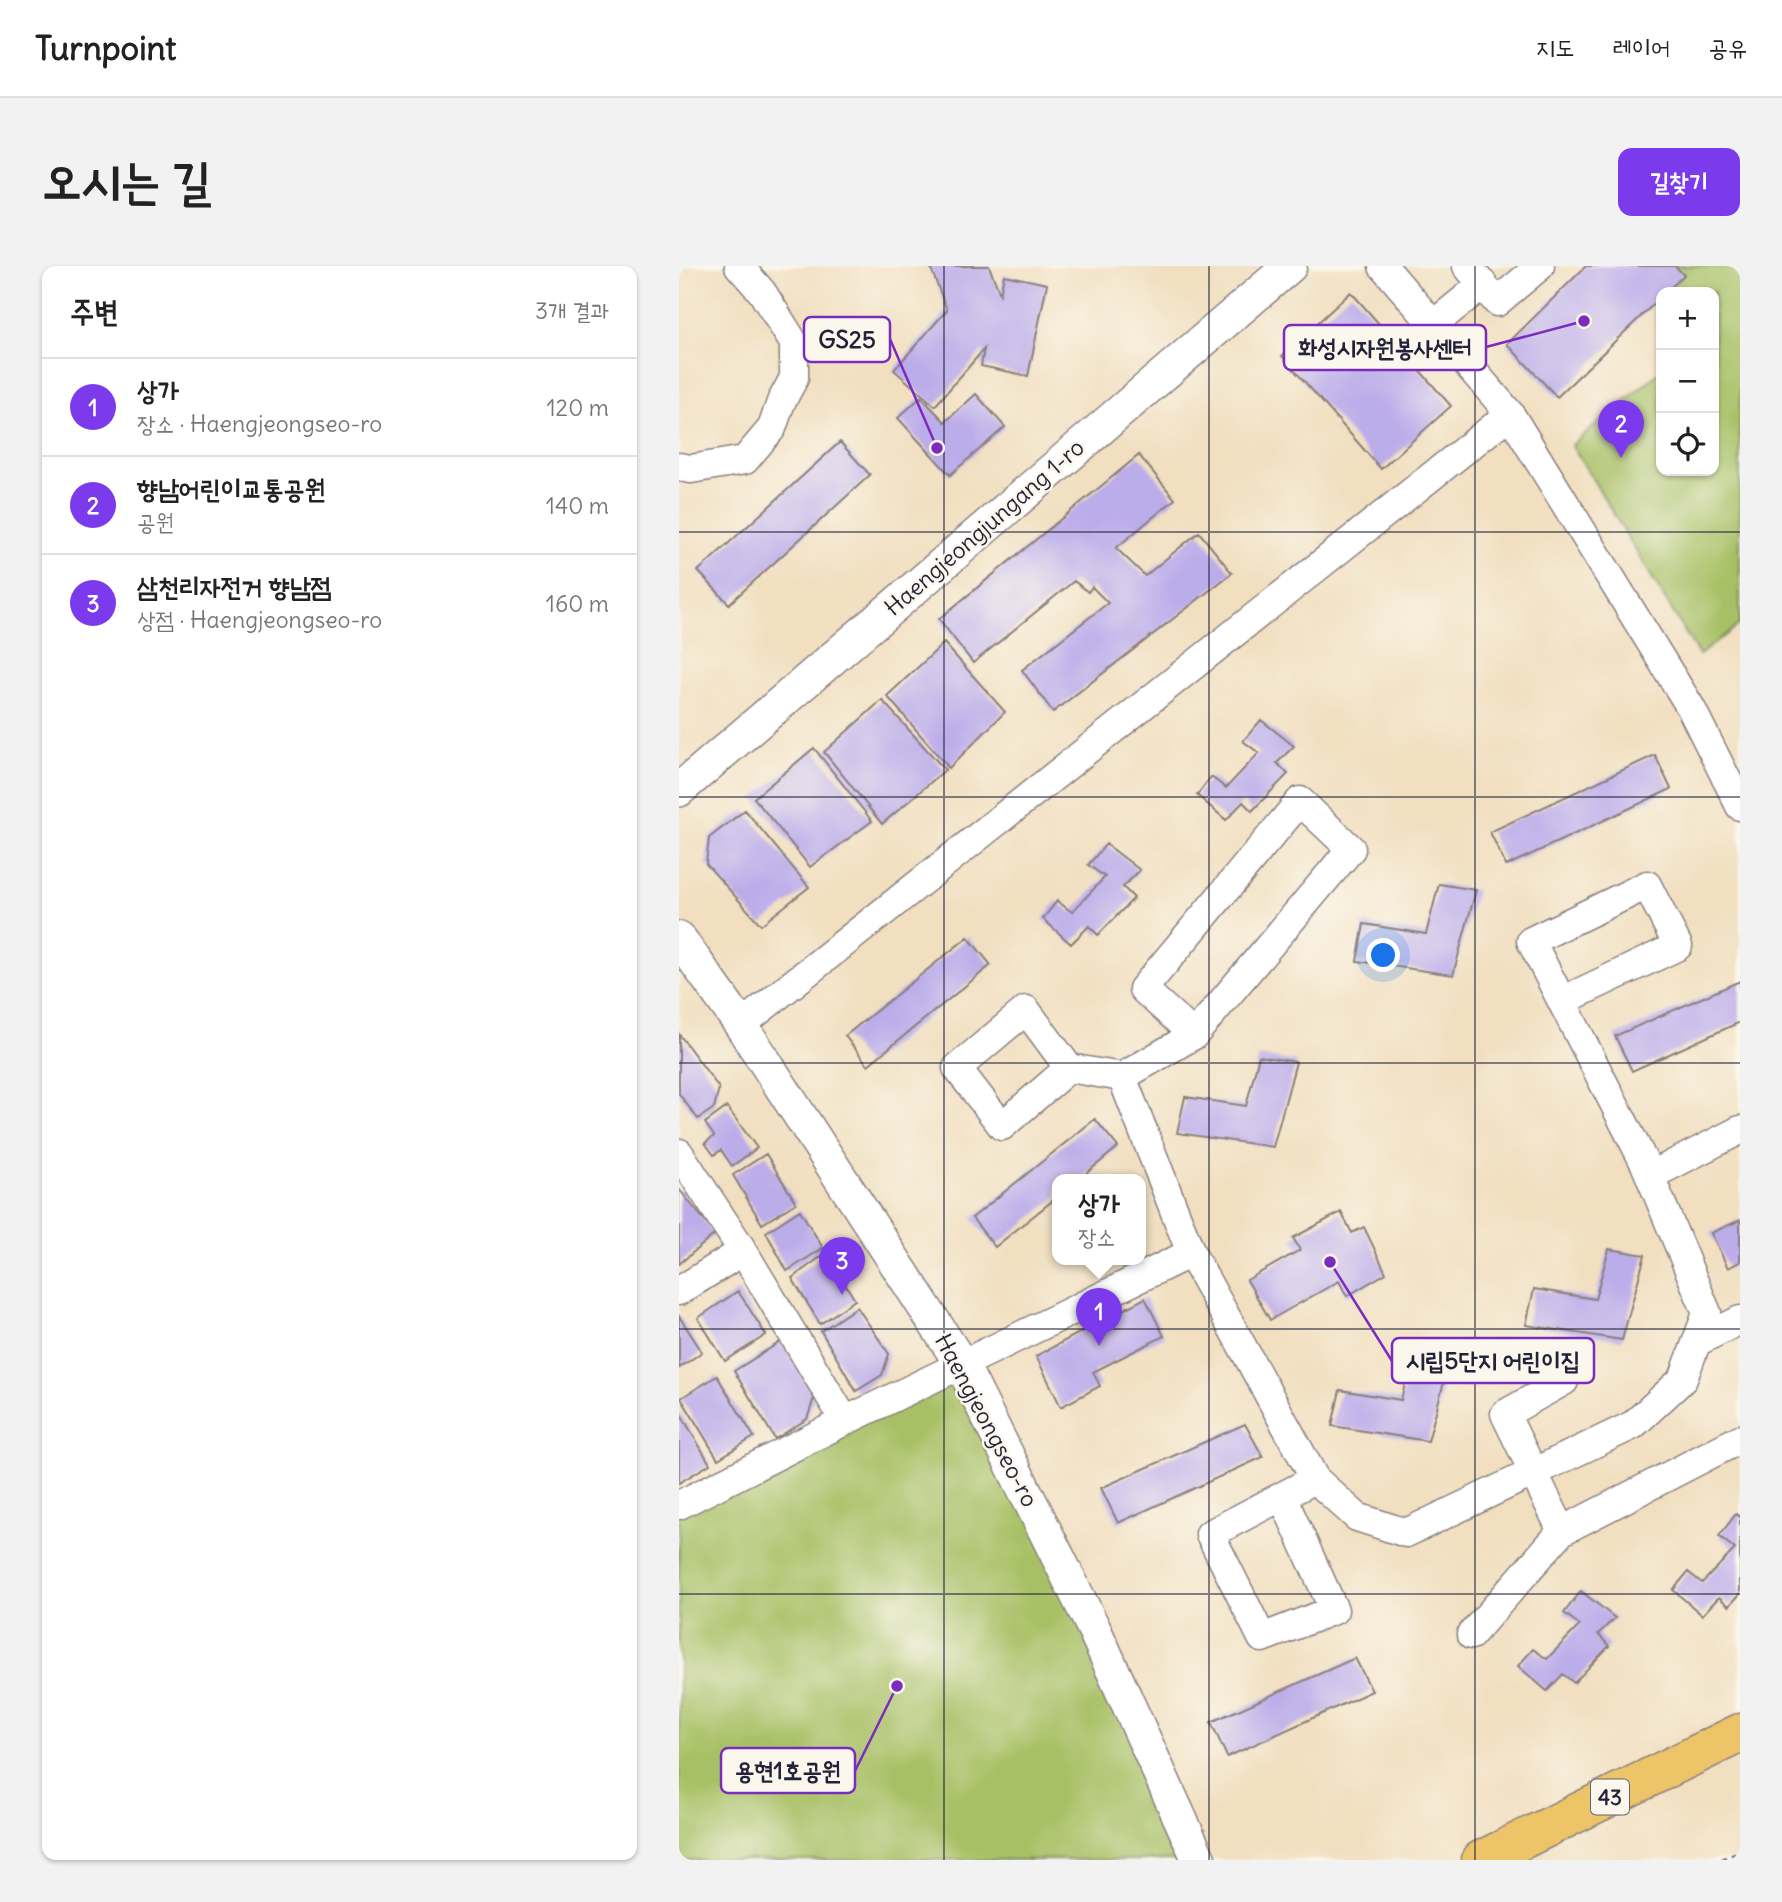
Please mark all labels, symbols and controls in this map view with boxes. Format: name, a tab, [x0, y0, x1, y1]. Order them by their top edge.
text: Turnpoint	[35, 27, 176, 69]
text: 지도	[1536, 32, 1574, 62]
text: 레이어	[1612, 32, 1670, 62]
text: 공유	[1708, 32, 1747, 62]
button: 길찾기	[1618, 148, 1740, 216]
text: 오시는 길	[42, 150, 211, 211]
map controls	[1656, 287, 1719, 476]
button: +	[1656, 287, 1719, 350]
text: 주변	[70, 292, 118, 330]
text: 3개 결과	[535, 296, 609, 325]
callout: GS25	[804, 317, 890, 362]
text: GS25	[818, 324, 876, 354]
callout: 화성시자원봉사센터	[1284, 325, 1486, 370]
text: 화성시자원봉사센터	[1298, 332, 1472, 362]
button: −	[1656, 350, 1719, 413]
text: 상가	[137, 374, 179, 407]
text: 1	[88, 393, 98, 422]
text: 120 m	[546, 393, 609, 422]
pin: 2	[1598, 400, 1644, 458]
text: 장소 · Haengjeongseo-ro	[137, 409, 382, 438]
button: locate	[1656, 413, 1719, 476]
street label: Haengjeongjungang 1-ro	[878, 432, 1090, 622]
text: 향남어린이교통공원	[137, 472, 325, 505]
text: 2	[87, 491, 99, 520]
text: 140 m	[546, 491, 609, 520]
text: 공원	[137, 507, 174, 536]
text: 삼천리자전거 향남점	[137, 570, 332, 603]
text: 3	[86, 589, 100, 618]
text: 160 m	[546, 589, 609, 618]
text: 상점 · Haengjeongseo-ro	[137, 605, 382, 634]
your location	[1366, 938, 1400, 972]
popup	[1052, 1174, 1146, 1265]
text: 상가	[1078, 1187, 1120, 1220]
text: 장소	[1078, 1222, 1115, 1251]
pin: 3	[819, 1237, 865, 1295]
pin: 1	[1076, 1288, 1122, 1346]
street label: Haengjeongseo-ro	[929, 1328, 1045, 1512]
callout: 시립5단지 어린이집	[1392, 1338, 1594, 1383]
text: 시립5단지 어린이집	[1406, 1345, 1580, 1375]
callout: 용현1호공원	[721, 1748, 855, 1793]
text: 용현1호공원	[735, 1755, 841, 1785]
road number: 43	[1591, 1780, 1629, 1814]

